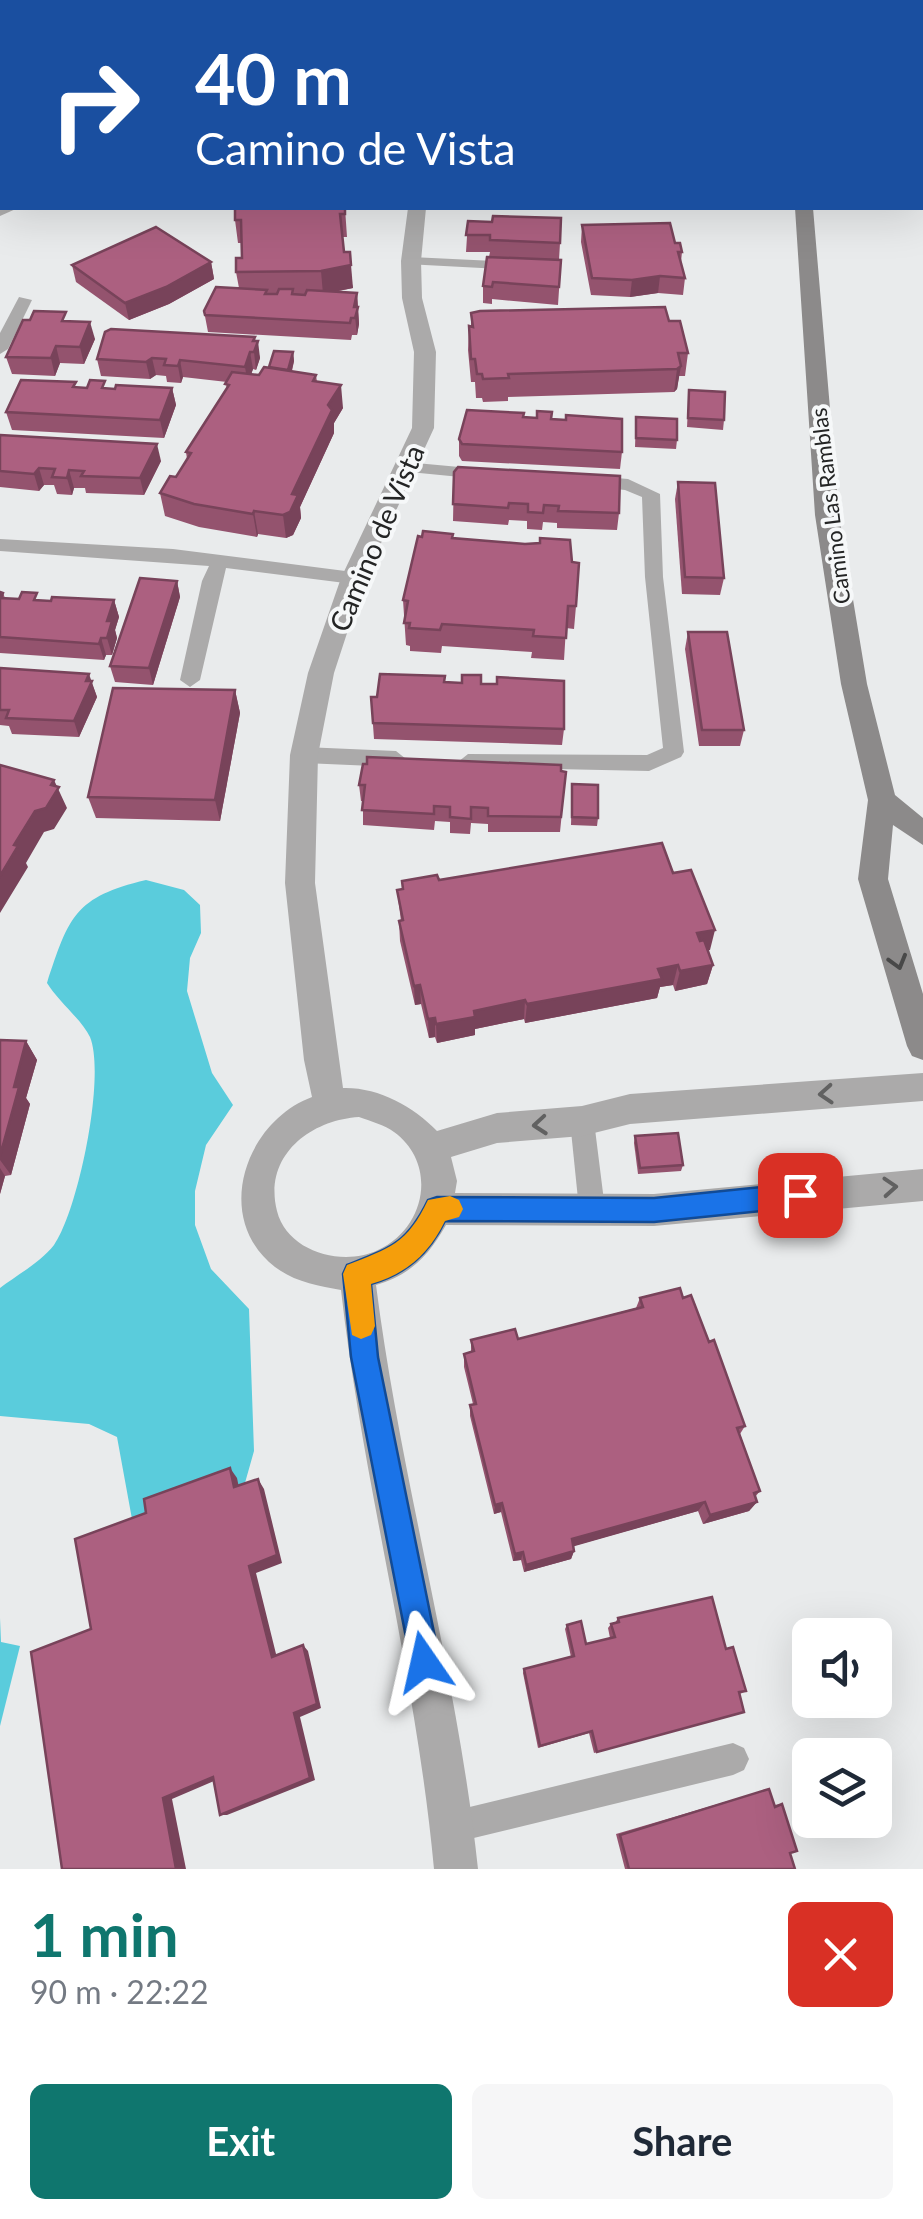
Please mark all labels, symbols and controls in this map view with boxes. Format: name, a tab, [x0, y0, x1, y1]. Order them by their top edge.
text: 40 m	[195, 36, 352, 120]
icon: right	[30, 40, 160, 170]
text: Camino de Vista	[195, 121, 516, 175]
street label: Camino Las Ramblas	[805, 406, 855, 606]
street label: Camino de Vista	[321, 440, 431, 636]
one-way arrow	[886, 953, 907, 970]
one-way arrow	[817, 1082, 833, 1104]
one-way arrow	[531, 1113, 547, 1135]
pin	[758, 1153, 843, 1238]
icon: arrive	[773, 1168, 828, 1223]
one-way arrow	[883, 1177, 899, 1198]
position arrow	[372, 1610, 476, 1714]
map controls	[792, 1618, 892, 1838]
button: sound	[792, 1618, 892, 1718]
button: layers	[792, 1738, 892, 1838]
text: 1 min	[30, 1898, 179, 1970]
button: close	[788, 1902, 893, 2007]
text: 90 m · 22:22	[30, 1972, 209, 2011]
button: Exit	[30, 2084, 452, 2199]
button: Share	[472, 2084, 893, 2199]

